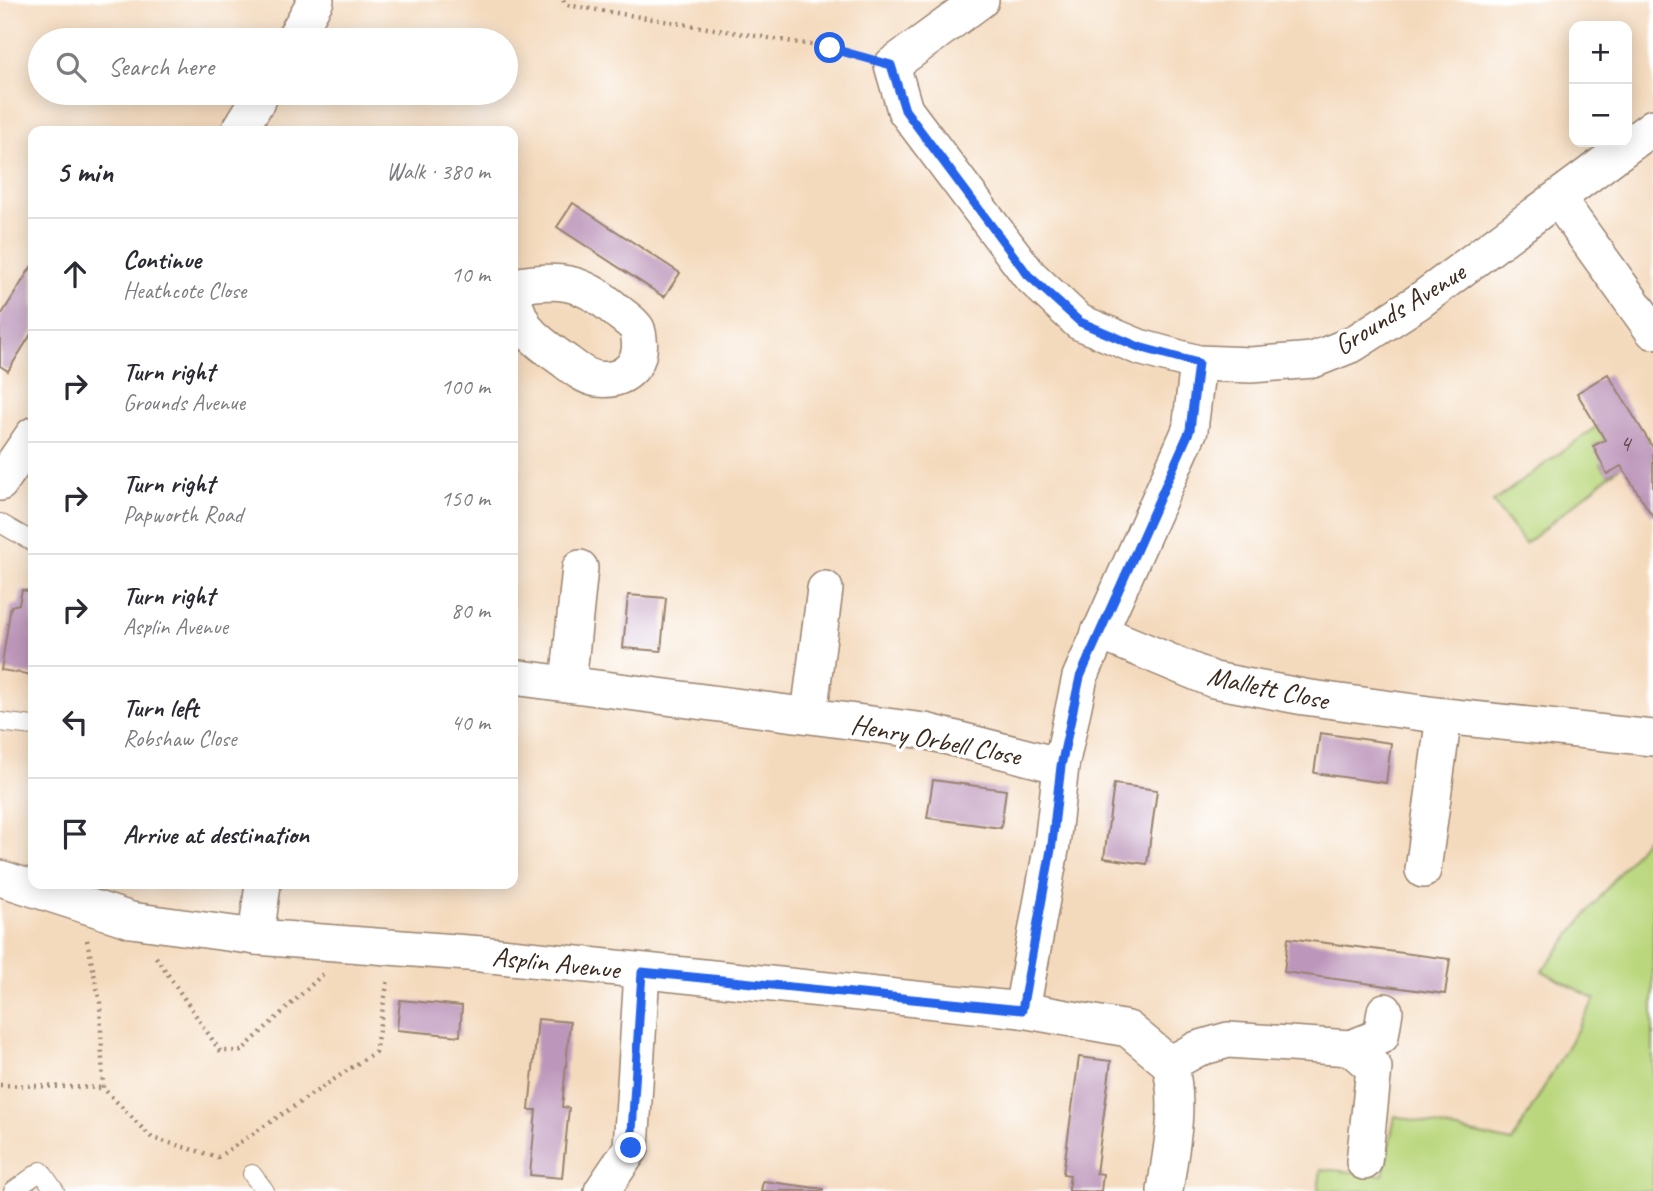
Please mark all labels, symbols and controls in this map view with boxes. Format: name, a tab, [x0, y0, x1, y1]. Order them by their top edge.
map controls	[1569, 21, 1632, 147]
button: +	[1569, 21, 1632, 84]
search box	[28, 28, 518, 105]
route start	[814, 32, 845, 63]
icon: search	[52, 48, 90, 86]
text: Search here	[108, 50, 214, 83]
button: −	[1569, 84, 1632, 147]
text: 5 min	[56, 153, 113, 191]
text: Walk · 380 m	[386, 157, 490, 186]
text: Continue	[123, 243, 201, 276]
street label: Grounds Avenue	[1327, 253, 1473, 363]
icon: ahead	[56, 255, 94, 293]
text: 10 m	[451, 260, 490, 289]
text: Heathcote Close	[123, 276, 246, 305]
text: Turn right	[123, 355, 214, 388]
icon: right	[56, 367, 94, 405]
text: 100 m	[441, 372, 490, 401]
text: Grounds Avenue	[123, 388, 245, 417]
house number: 4	[1620, 428, 1633, 458]
text: Turn right	[123, 467, 214, 500]
icon: right	[56, 479, 94, 517]
text: 150 m	[441, 484, 490, 513]
text: Papworth Road	[123, 500, 243, 529]
text: Turn right	[123, 579, 214, 612]
icon: right	[56, 591, 94, 629]
text: 80 m	[451, 596, 490, 625]
text: Asplin Avenue	[123, 612, 228, 641]
street label: Mallett Close	[1204, 658, 1333, 718]
text: Turn left	[123, 691, 198, 724]
icon: left	[56, 703, 94, 741]
street label: Henry Orbell Close	[848, 706, 1025, 773]
text: 40 m	[451, 708, 490, 737]
text: Robshaw Close	[123, 724, 236, 753]
icon: arrive	[56, 815, 94, 853]
text: Arrive at destination	[123, 818, 309, 851]
street label: Asplin Avenue	[491, 938, 623, 987]
route end	[615, 1132, 646, 1163]

